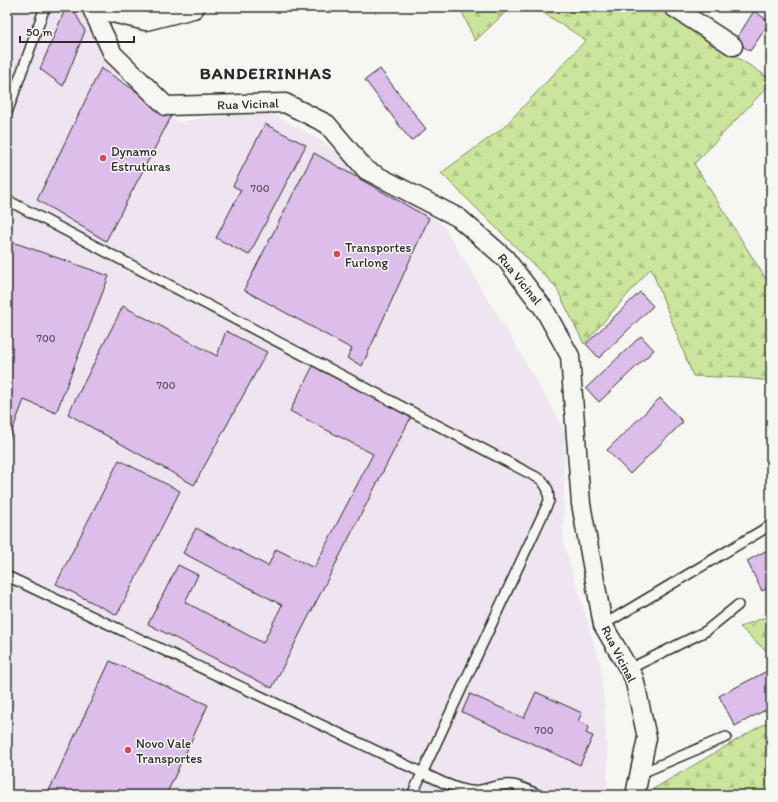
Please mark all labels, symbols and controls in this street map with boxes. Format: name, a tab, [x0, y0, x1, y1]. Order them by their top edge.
scale bar	[20, 18, 134, 44]
text: 50 m	[26, 25, 52, 39]
district label: BANDEIRINHAS	[200, 63, 332, 83]
street label: Rua Vicinal	[217, 95, 279, 113]
place label: Dynamo Estruturas	[111, 144, 171, 174]
marker: Dynamo Estruturas	[98, 153, 108, 163]
house number: 700	[250, 182, 270, 195]
place label: Transportes Furlong	[345, 240, 412, 270]
marker: Transportes Furlong	[332, 249, 342, 259]
street label: Rua Vicinal	[495, 250, 545, 308]
house number: 700	[36, 332, 56, 345]
house number: 700	[156, 379, 176, 392]
street label: Rua Vicinal	[598, 623, 640, 685]
house number: 700	[534, 724, 554, 737]
place label: Novo Vale Transportes	[136, 736, 203, 766]
marker: Novo Vale Transportes	[123, 745, 133, 755]

